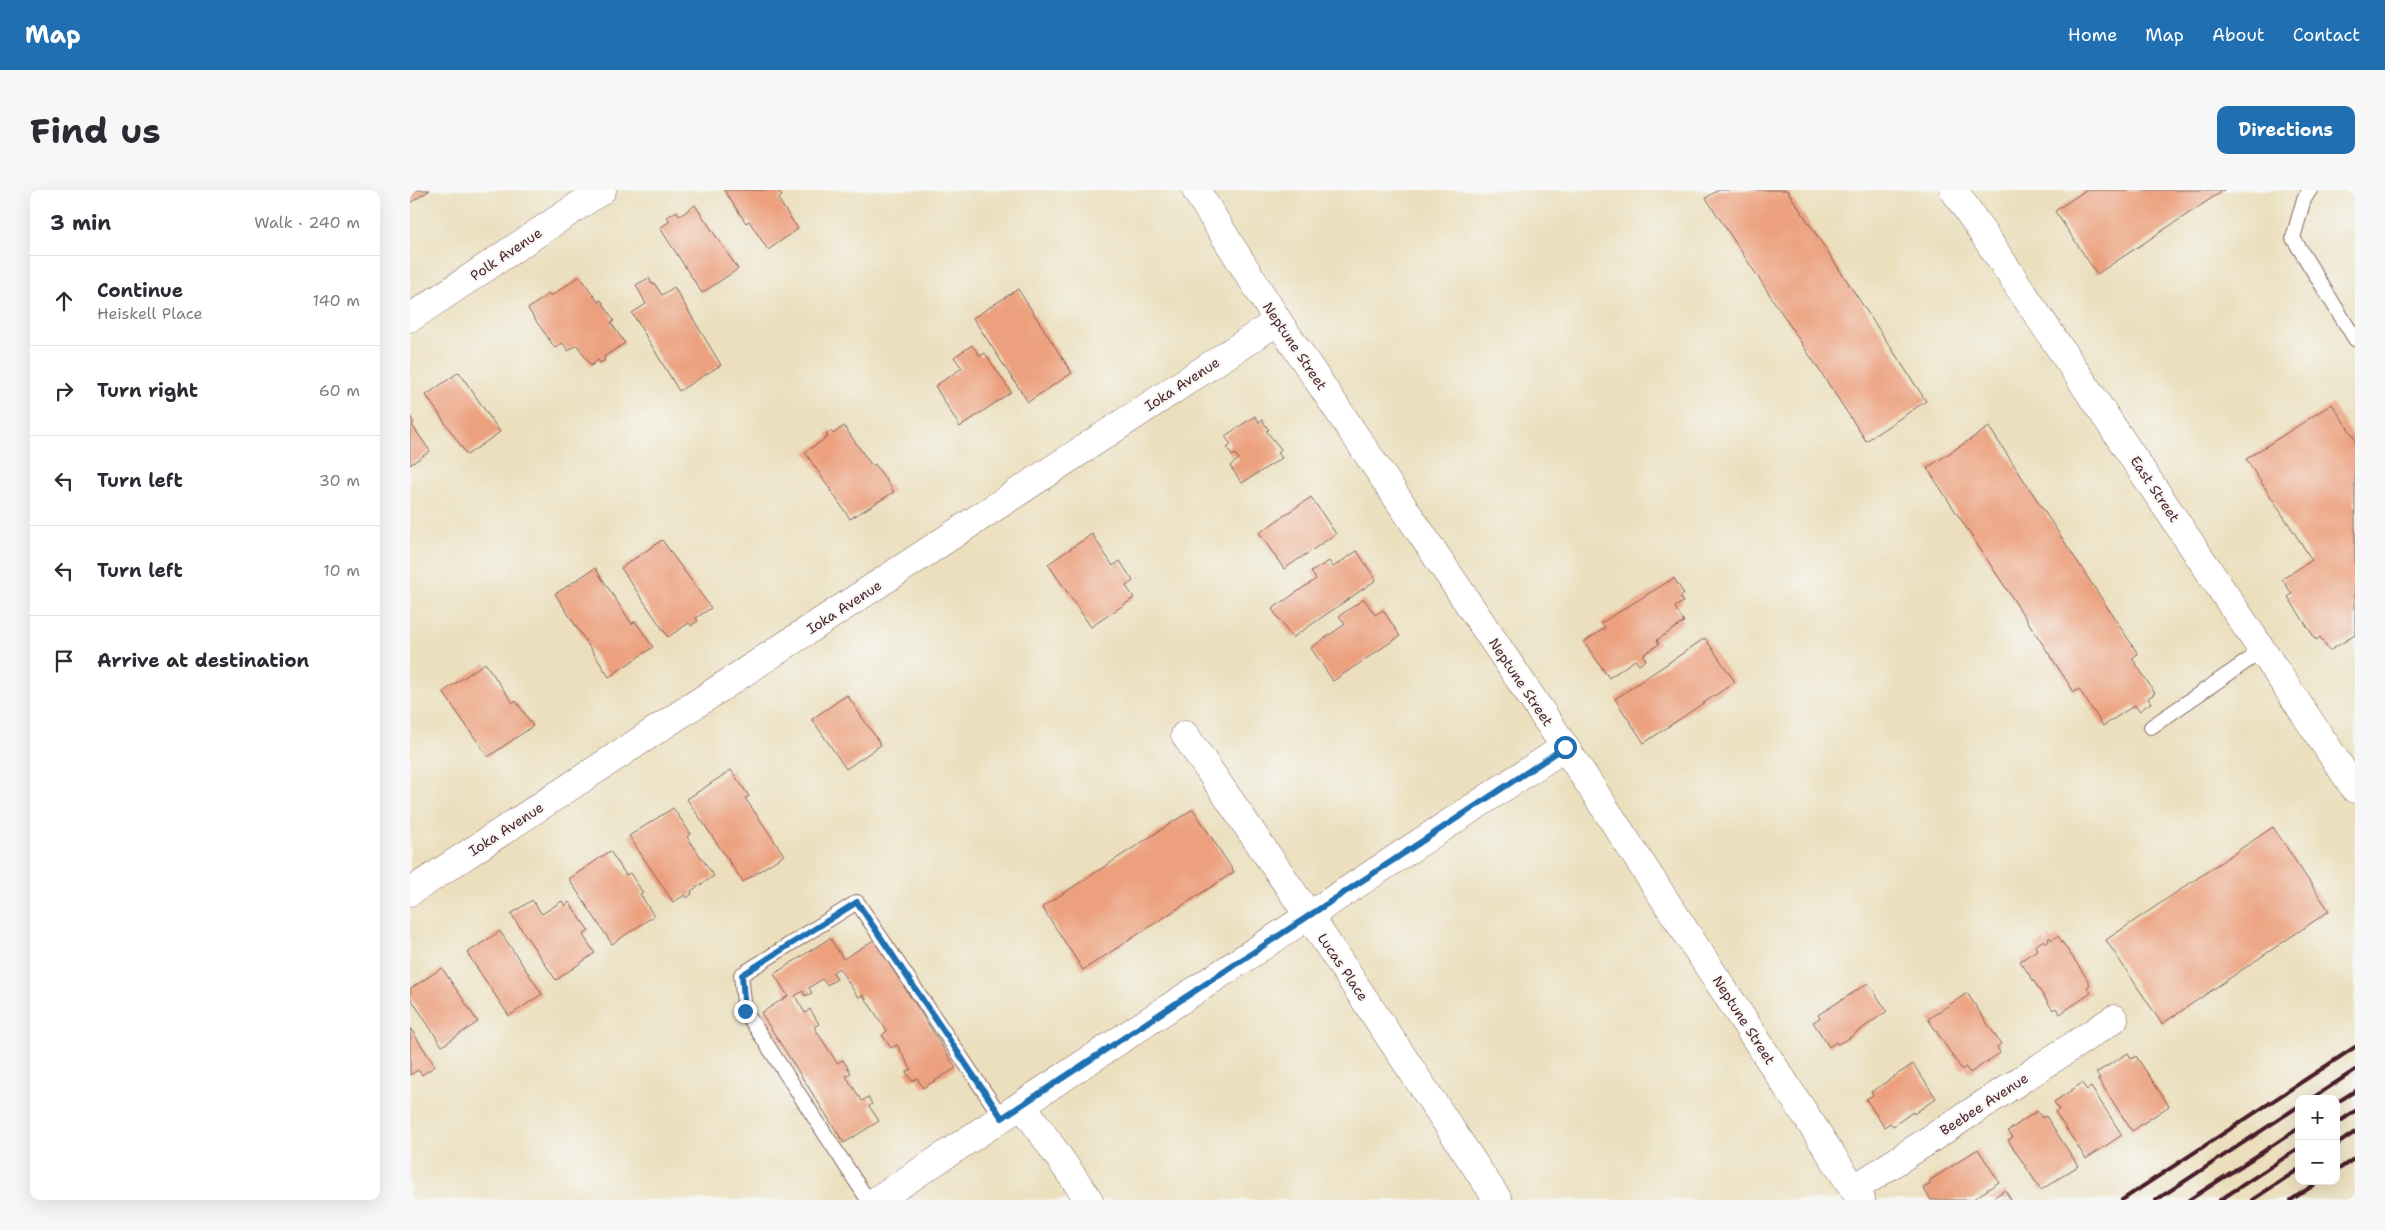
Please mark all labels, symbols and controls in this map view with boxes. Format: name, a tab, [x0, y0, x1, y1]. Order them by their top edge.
text: Map	[25, 19, 81, 51]
text: Home	[2068, 23, 2117, 47]
text: Map	[2145, 23, 2184, 47]
text: About	[2212, 23, 2265, 47]
text: Contact	[2293, 23, 2360, 47]
button: Directions	[2217, 106, 2355, 154]
text: Find us	[30, 107, 161, 154]
text: 3 min	[50, 209, 111, 237]
text: Walk · 240 m	[254, 212, 360, 233]
street label: Polk Avenue	[467, 223, 545, 285]
text: Continue	[97, 278, 183, 303]
icon: ahead	[50, 287, 78, 315]
text: 140 m	[313, 290, 360, 311]
street label: Neptune Street	[1259, 299, 1331, 393]
text: Heiskell Place	[97, 303, 203, 324]
street label: Ioka Avenue	[1141, 353, 1223, 415]
icon: right	[50, 377, 78, 405]
text: Turn right	[97, 378, 198, 403]
text: 60 m	[319, 380, 360, 401]
street label: East Street	[2126, 453, 2184, 525]
icon: left	[50, 467, 78, 495]
text: Turn left	[97, 468, 183, 493]
text: 30 m	[319, 470, 360, 491]
icon: left	[50, 557, 78, 585]
text: Turn left	[97, 558, 183, 583]
text: 10 m	[323, 560, 360, 581]
street label: Ioka Avenue	[803, 576, 885, 638]
street label: Neptune Street	[1485, 635, 1557, 729]
icon: arrive	[50, 647, 78, 675]
text: Arrive at destination	[97, 648, 309, 673]
route start	[1554, 736, 1577, 759]
street label: Ioka Avenue	[465, 798, 547, 860]
street label: Lucas Place	[1314, 930, 1372, 1004]
street label: Neptune Street	[1709, 972, 1779, 1068]
route end	[734, 1000, 757, 1023]
street label: Beebee Avenue	[1936, 1069, 2032, 1139]
map controls	[2295, 1095, 2340, 1185]
button: +	[2295, 1095, 2340, 1140]
button: −	[2295, 1140, 2340, 1185]

